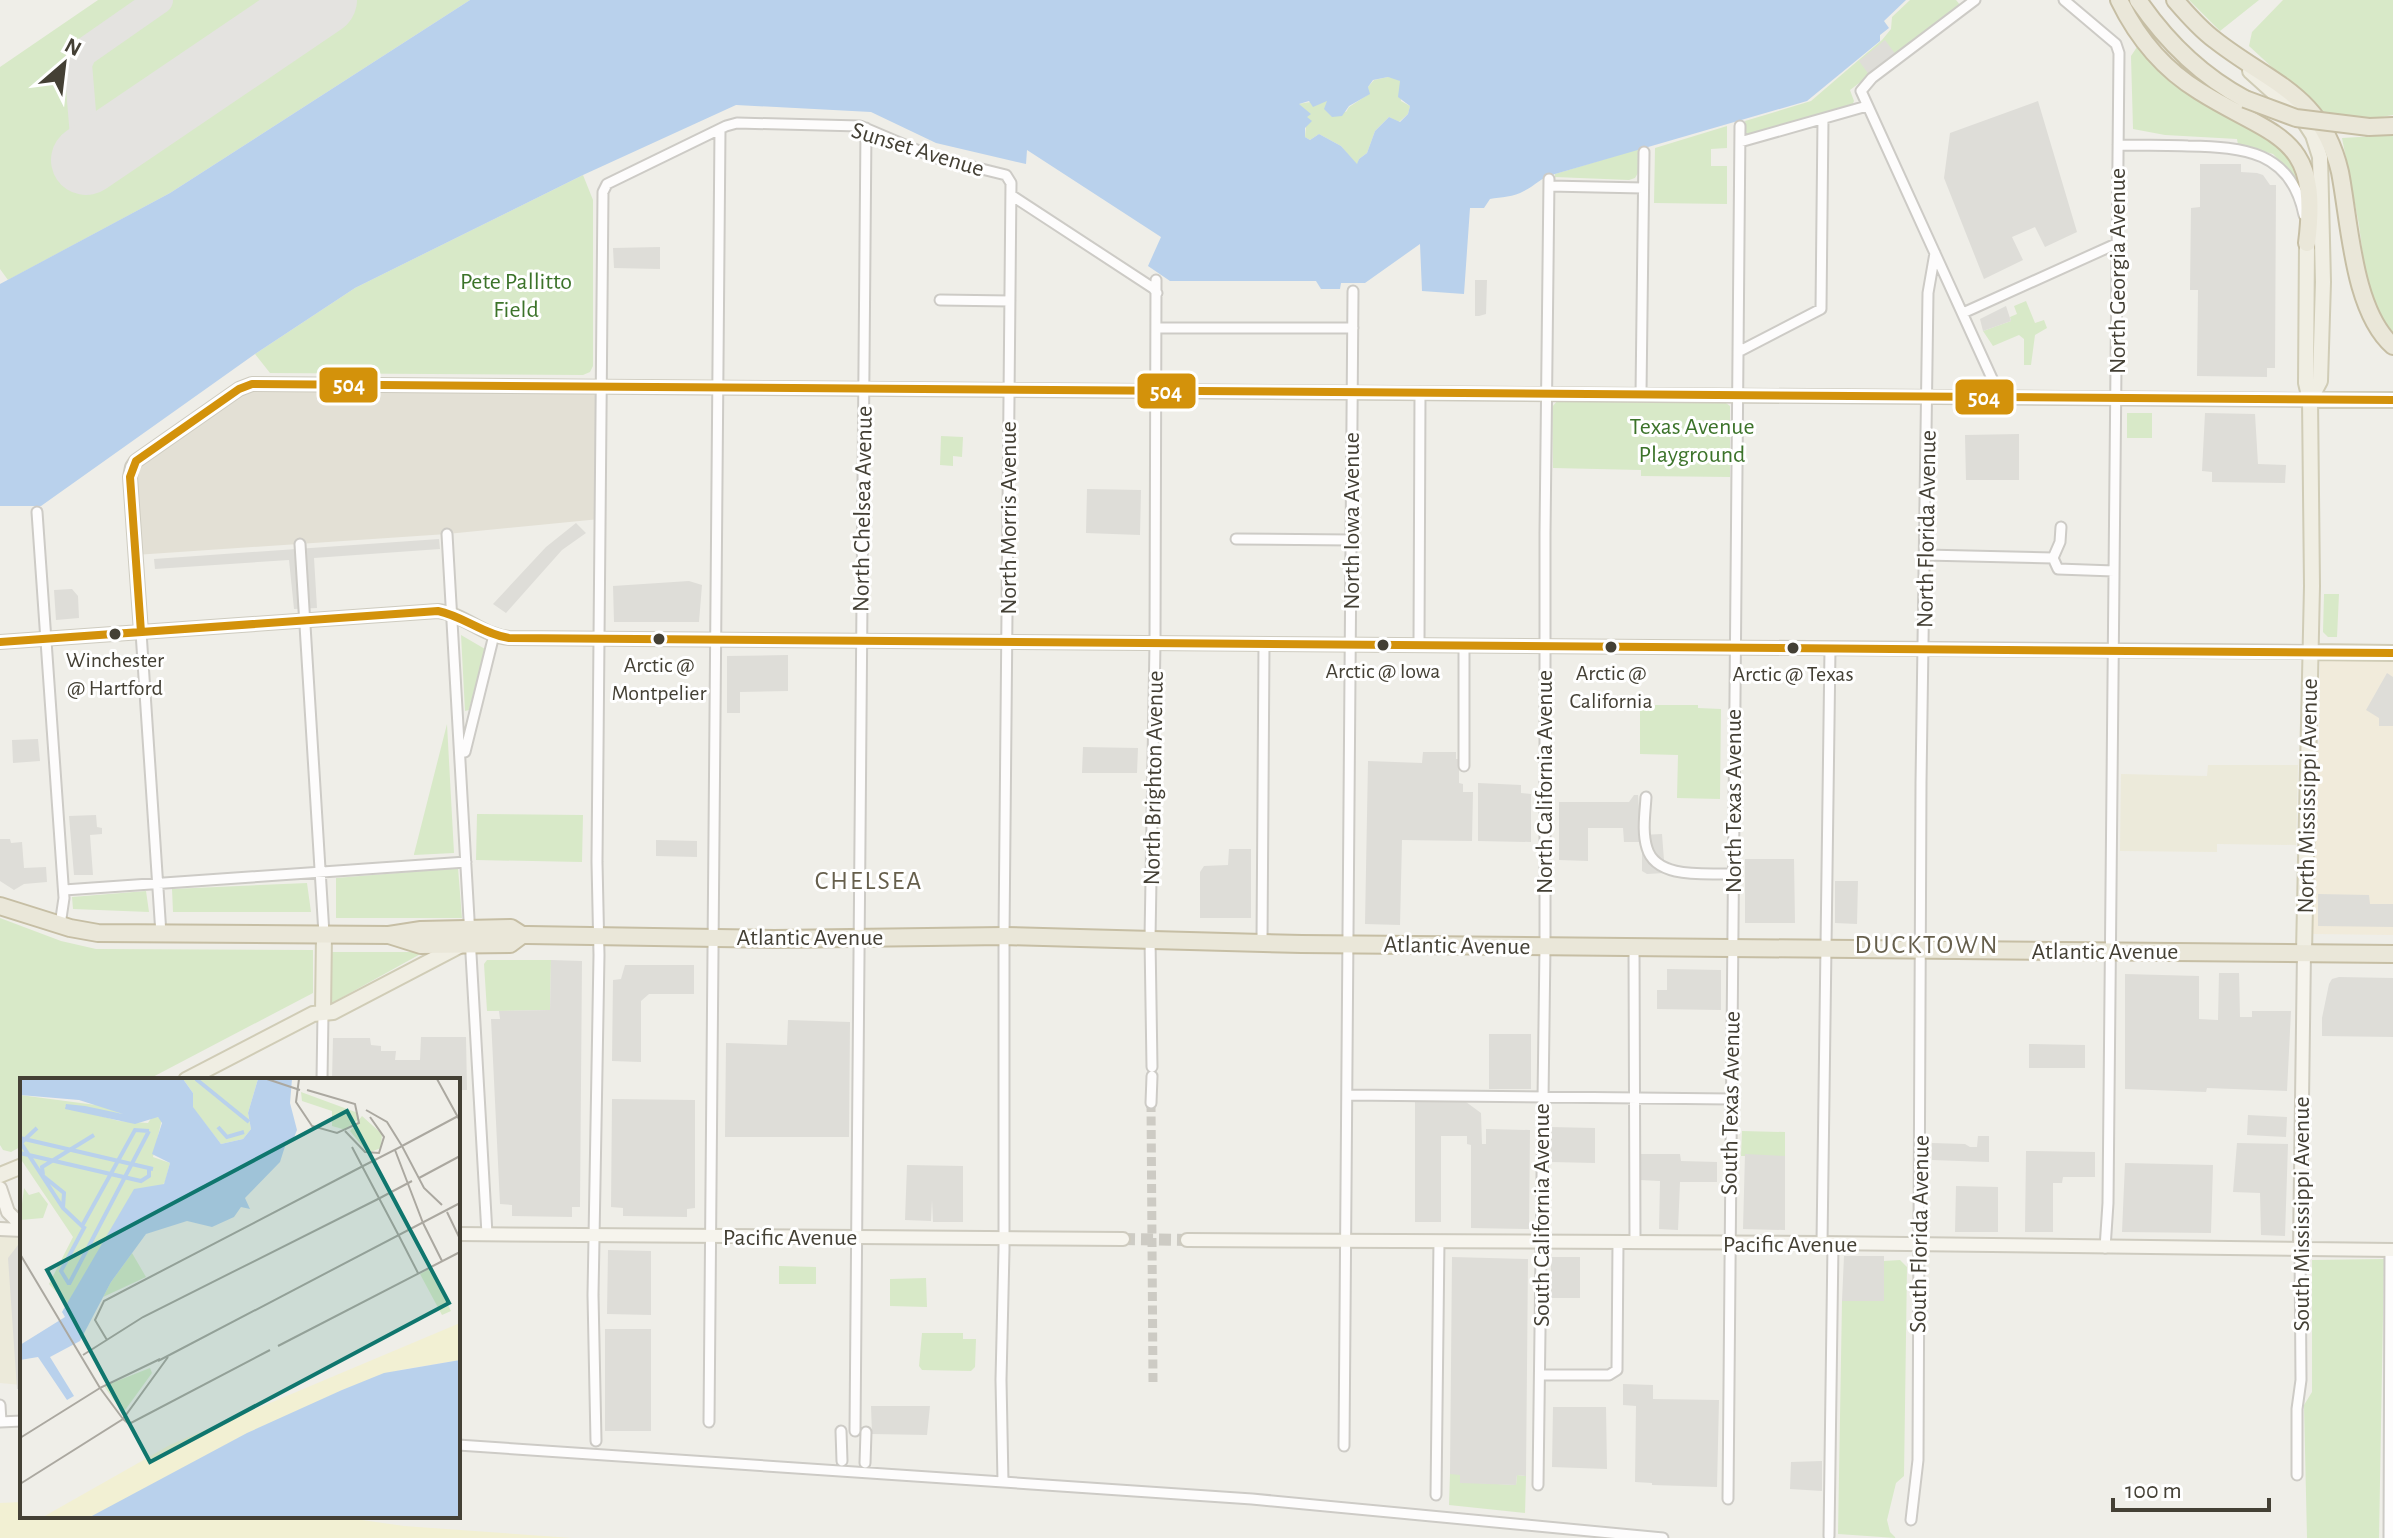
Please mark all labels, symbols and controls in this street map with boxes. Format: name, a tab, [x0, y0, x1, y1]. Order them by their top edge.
north arrow	[24, 24, 104, 104]
text: N	[61, 34, 85, 61]
street label: Sunset Avenue	[849, 118, 987, 181]
street label: North Georgia Avenue	[2106, 168, 2130, 374]
park label: Pete Pallitto Field	[460, 270, 572, 322]
line badge: 504	[318, 366, 379, 404]
line badge: 504	[1136, 372, 1197, 410]
text: 504	[333, 374, 365, 396]
line badge: 504	[1954, 378, 2015, 416]
text: 504	[1150, 381, 1182, 403]
text: 504	[1968, 387, 2000, 409]
street label: North Chelsea Avenue	[849, 406, 877, 612]
park label: Texas Avenue Playground	[1629, 415, 1755, 467]
street label: North Morris Avenue	[997, 421, 1021, 615]
street label: North Florida Avenue	[1913, 430, 1941, 628]
street label: North Iowa Avenue	[1340, 432, 1364, 610]
marker: Winchester @ Hartford	[107, 626, 123, 642]
marker: Arctic @ Montpelier	[651, 631, 667, 647]
marker: Arctic @ Iowa	[1375, 637, 1391, 653]
marker: Arctic @ California	[1603, 639, 1619, 655]
marker: Arctic @ Texas	[1785, 640, 1801, 656]
place label: Winchester @ Hartford	[66, 649, 164, 699]
place label: Arctic @ Montpelier	[611, 654, 707, 704]
place label: Arctic @ Iowa	[1326, 660, 1440, 682]
place label: Arctic @ California	[1569, 662, 1653, 712]
place label: Arctic @ Texas	[1732, 663, 1854, 685]
street label: North Brighton Avenue	[1140, 670, 1168, 886]
street label: North California Avenue	[1533, 670, 1557, 894]
street label: North Mississippi Avenue	[2294, 678, 2322, 914]
street label: North Texas Avenue	[1722, 709, 1746, 893]
district label: CHELSEA	[815, 868, 923, 894]
street label: Atlantic Avenue	[737, 926, 883, 950]
district label: DUCKTOWN	[1854, 932, 2000, 958]
street label: Atlantic Avenue	[1383, 933, 1531, 959]
street label: Atlantic Avenue	[2032, 940, 2178, 964]
street label: South Texas Avenue	[1717, 1011, 1745, 1195]
inset map	[20, 1078, 460, 1518]
street label: South Mississippi Avenue	[2290, 1096, 2314, 1332]
street label: South California Avenue	[1530, 1103, 1554, 1327]
street label: South Florida Avenue	[1906, 1135, 1934, 1333]
street label: Pacific Avenue	[723, 1226, 857, 1250]
street label: Pacific Avenue	[1723, 1233, 1857, 1257]
scale bar	[2113, 1462, 2269, 1512]
text: 100 m	[2125, 1479, 2182, 1503]

